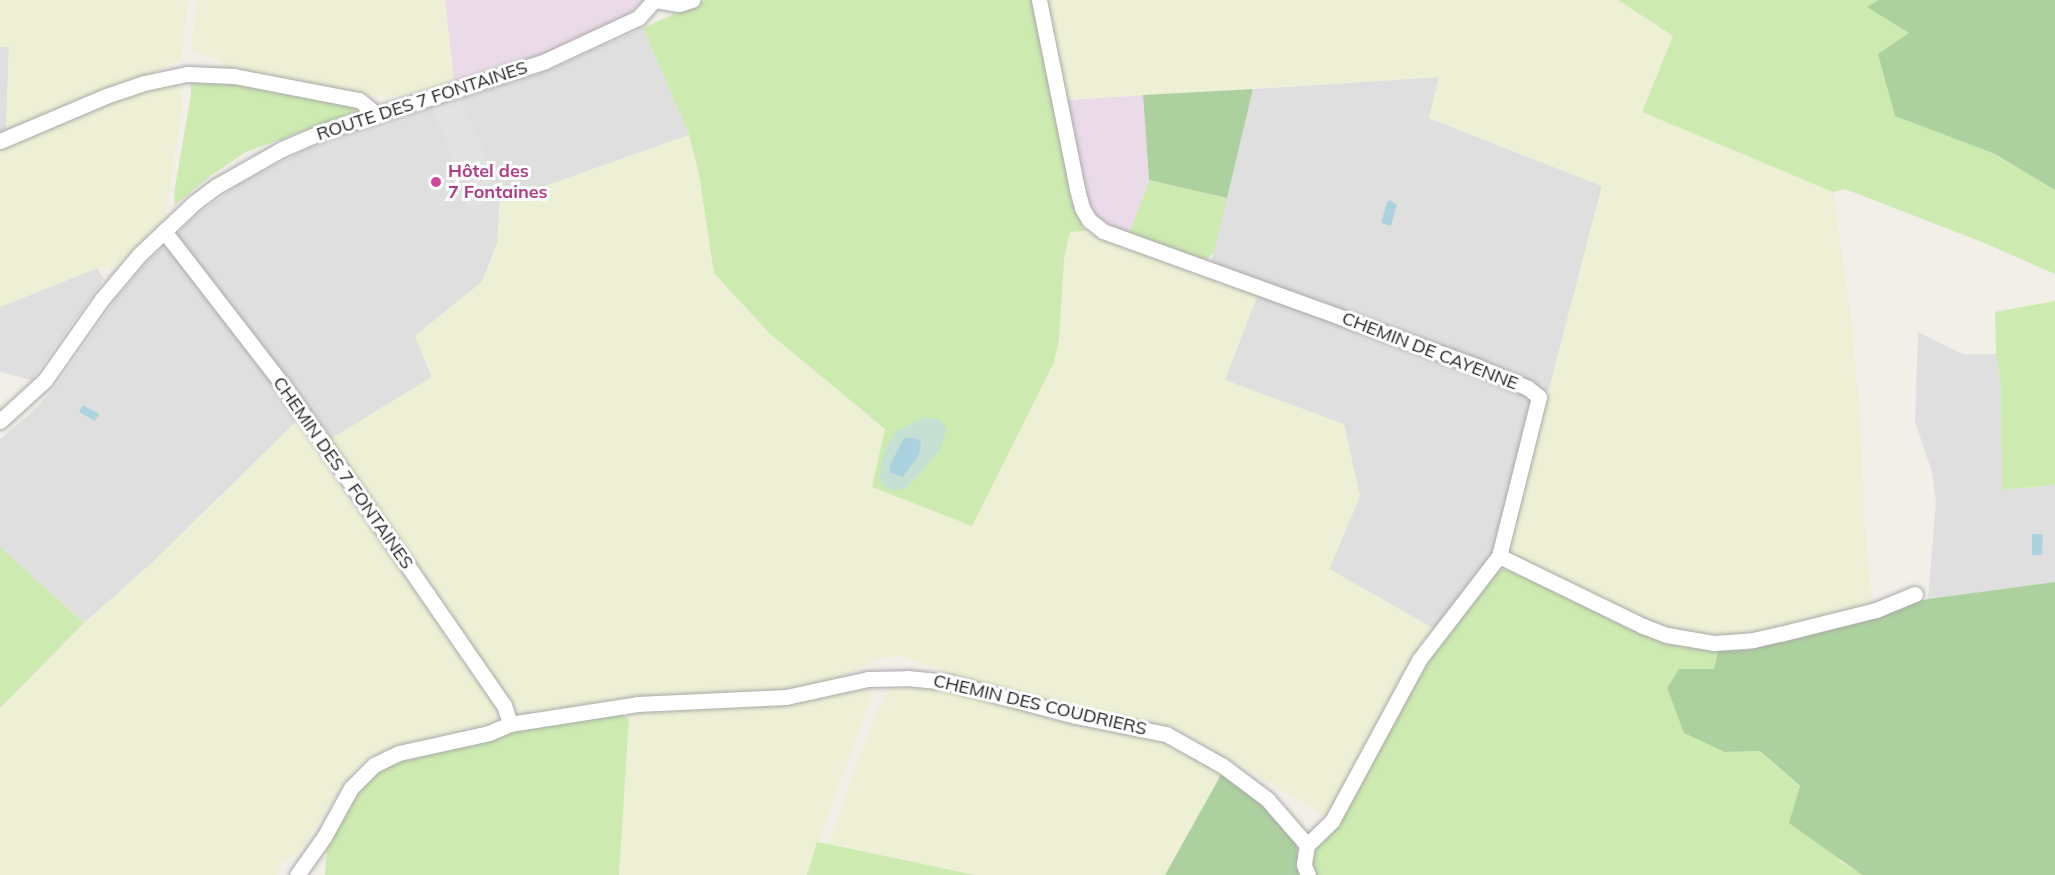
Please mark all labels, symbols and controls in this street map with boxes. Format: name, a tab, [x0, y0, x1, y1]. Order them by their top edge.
street label: ROUTE DES 7 FONTAINES	[314, 57, 530, 145]
place label: Hôtel des 7 Fontaines	[448, 161, 548, 204]
marker: Hôtel des 7 Fontaines	[429, 175, 443, 189]
street label: CHEMIN DE CAYENNE	[1339, 307, 1521, 395]
street label: CHEMIN DES 7 FONTAINES	[268, 373, 418, 573]
street label: CHEMIN DES COUDRIERS	[931, 670, 1149, 740]

